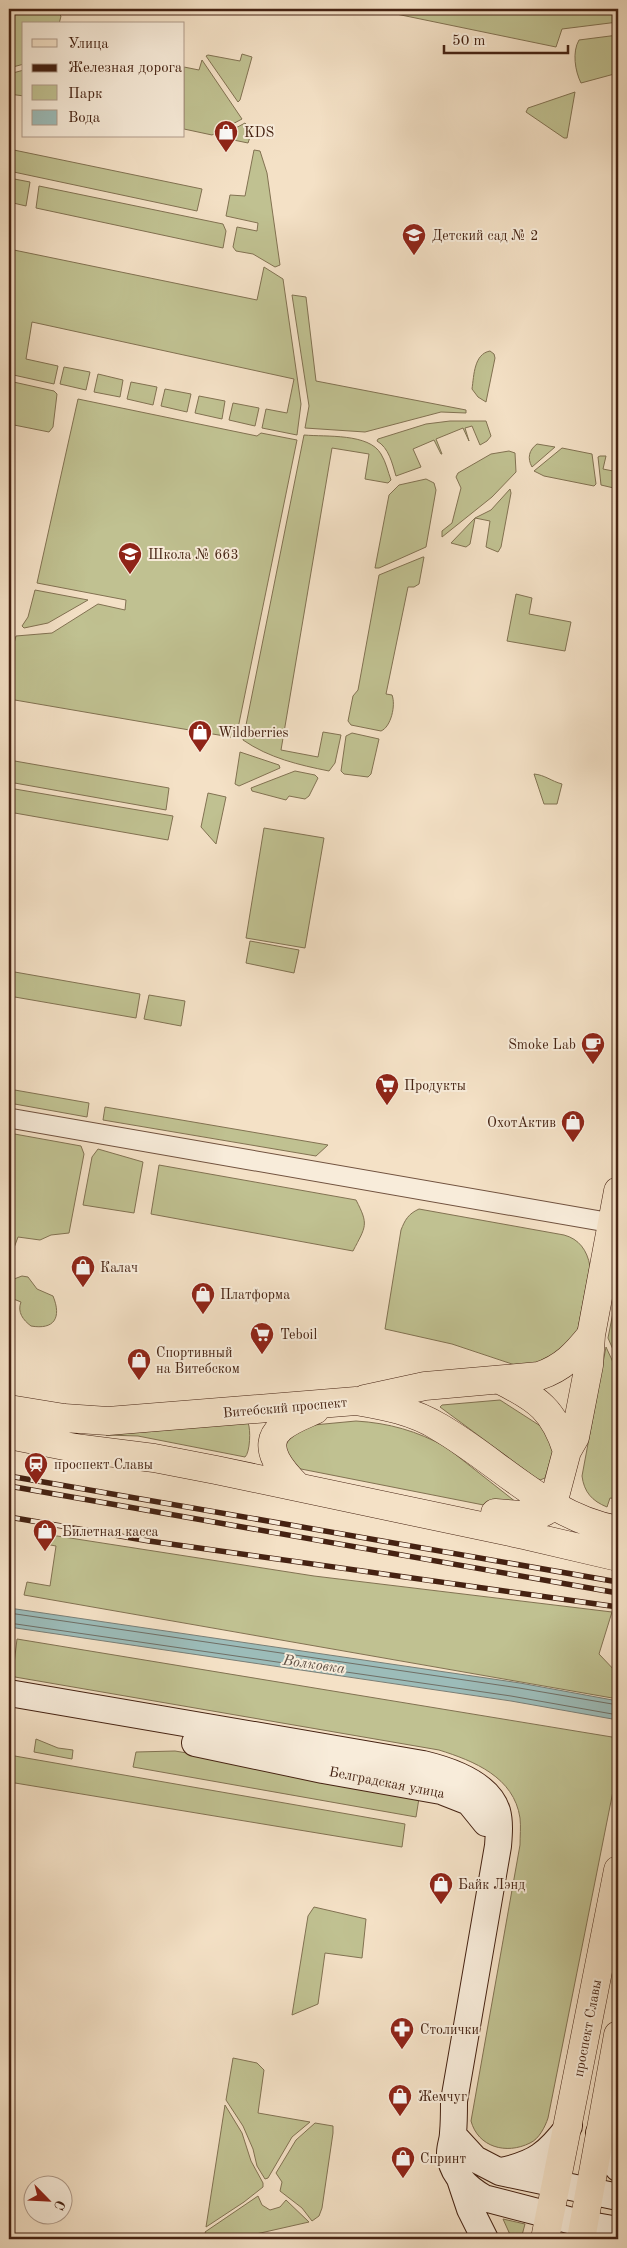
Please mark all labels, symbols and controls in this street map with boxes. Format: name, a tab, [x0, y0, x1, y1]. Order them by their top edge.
legend	[22, 22, 185, 138]
scale bar	[444, 22, 568, 54]
text: 50 m	[452, 34, 486, 49]
text: Улица	[68, 37, 109, 52]
text: Железная дорога	[68, 61, 183, 76]
text: Парк	[68, 87, 103, 102]
text: Вода	[68, 111, 101, 126]
shop icon: KDS	[213, 119, 239, 153]
place label: KDS	[244, 126, 274, 140]
school or university icon: Детский сад № 2	[401, 222, 427, 256]
place label: Детский сад № 2	[432, 229, 538, 243]
school or university icon: Школа № 663	[117, 541, 143, 575]
place label: Школа № 663	[148, 548, 239, 562]
shop icon: Wildberries	[187, 719, 213, 753]
place label: Wildberries	[218, 726, 289, 740]
cafe icon: Smoke Lab	[580, 1031, 606, 1065]
place label: Smoke Lab	[508, 1038, 576, 1052]
supermarket icon: Продукты	[374, 1072, 400, 1106]
place label: Продукты	[404, 1079, 466, 1093]
shop icon: ОхотАктив	[560, 1109, 586, 1143]
place label: ОхотАктив	[487, 1116, 556, 1130]
shop icon: Калач	[70, 1254, 96, 1288]
place label: Калач	[100, 1261, 138, 1275]
shop icon: Платформа	[190, 1281, 216, 1315]
place label: Платформа	[220, 1288, 290, 1303]
supermarket icon: Teboil	[249, 1321, 275, 1355]
place label: Teboil	[280, 1328, 317, 1342]
place label: Спортивный на Витебском	[156, 1346, 240, 1376]
shop icon: Спортивный на Витебском	[126, 1347, 152, 1381]
street label: Витебский проспект	[222, 1396, 348, 1420]
station icon: проспект Славы	[23, 1451, 49, 1485]
place label: проспект Славы	[54, 1458, 153, 1472]
shop icon: Билетная касса	[32, 1518, 58, 1552]
place label: Билетная касса	[62, 1525, 158, 1539]
water label: Волковка	[281, 1654, 346, 1677]
street label: Белградская улица	[328, 1765, 446, 1801]
shop icon: Байк Лэнд	[428, 1871, 454, 1905]
place label: Байк Лэнд	[458, 1878, 525, 1892]
street label: проспект Славы	[572, 1978, 604, 2078]
pharmacy icon: Столички	[389, 2016, 415, 2050]
place label: Столички	[420, 2023, 479, 2037]
shop icon: Жемчуг	[387, 2083, 413, 2117]
place label: Жемчуг	[418, 2090, 467, 2104]
shop icon: Спринт	[390, 2145, 416, 2179]
place label: Спринт	[420, 2152, 467, 2166]
north arrow	[22, 2176, 72, 2226]
text: С	[51, 2198, 67, 2212]

